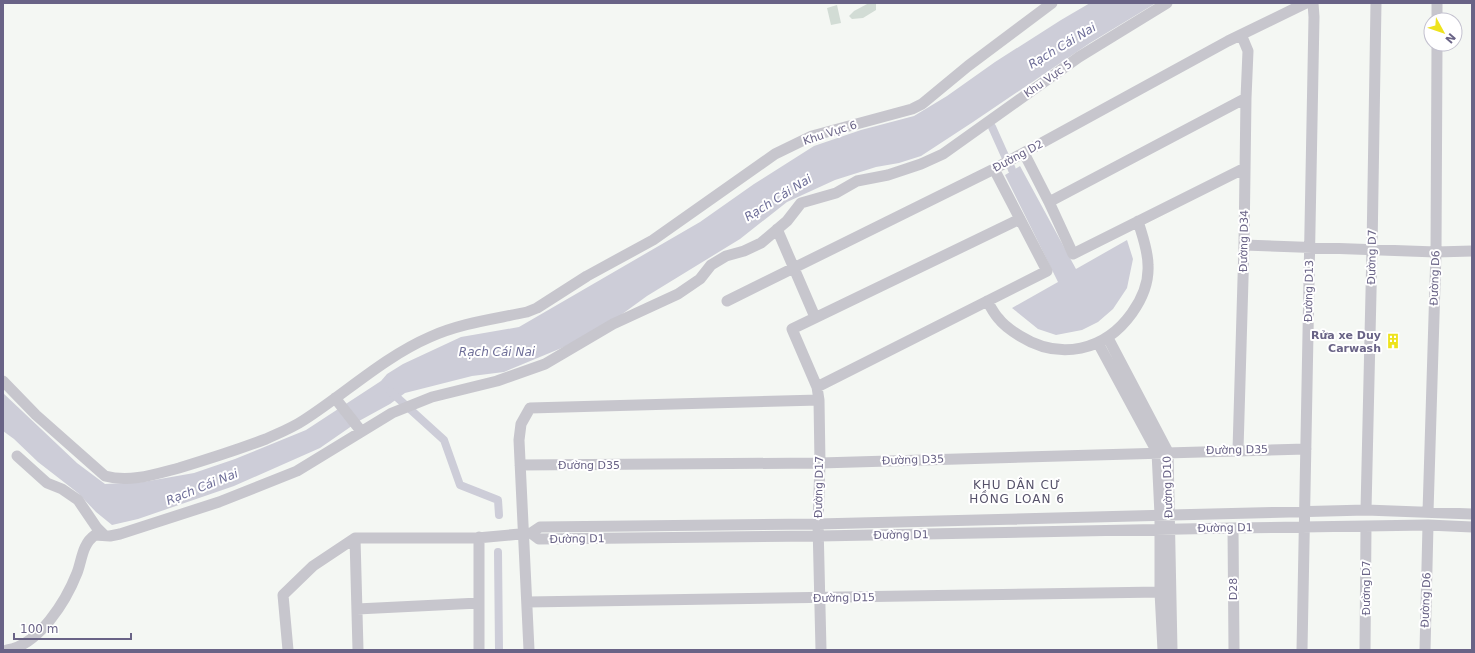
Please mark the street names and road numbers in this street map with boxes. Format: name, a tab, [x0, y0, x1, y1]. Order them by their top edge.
street label: Khu Vực 5	[1021, 58, 1075, 100]
street label: Khu Vực 6	[802, 118, 858, 148]
street label: Đường D2	[991, 137, 1045, 175]
street label: Đường D34	[1237, 210, 1251, 272]
street label: Đường D7	[1365, 229, 1379, 285]
street label: Đường D6	[1428, 250, 1442, 306]
street label: Đường D13	[1302, 260, 1316, 322]
street label: Đường D35	[1206, 443, 1268, 457]
street label: Đường D35	[882, 452, 944, 468]
street label: Đường D17	[812, 456, 826, 518]
street label: Đường D10	[1160, 456, 1176, 518]
street label: Đường D35	[558, 459, 620, 472]
street label: Đường D1	[1197, 521, 1253, 535]
street label: Đường D1	[873, 528, 929, 542]
street label: Đường D1	[549, 532, 605, 546]
street label: Đường D7	[1360, 560, 1373, 616]
street label: Đường D6	[1419, 572, 1433, 628]
street label: D28	[1227, 578, 1240, 600]
street label: Đường D15	[813, 591, 875, 605]

